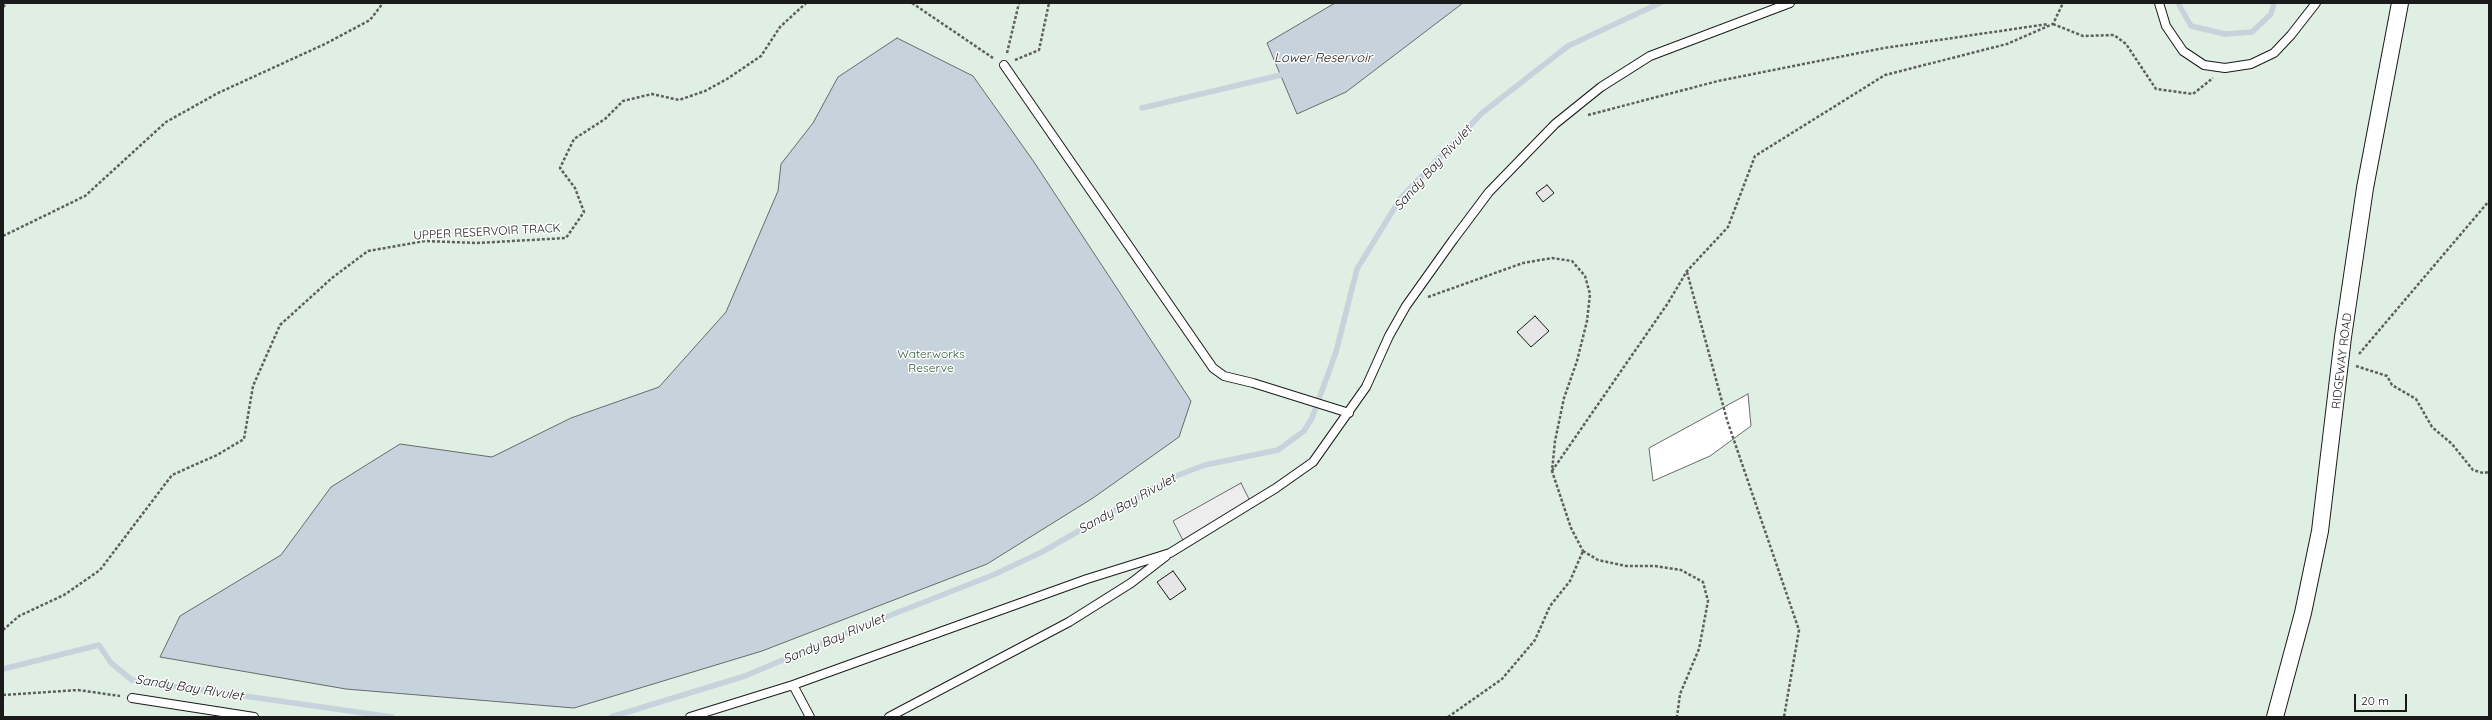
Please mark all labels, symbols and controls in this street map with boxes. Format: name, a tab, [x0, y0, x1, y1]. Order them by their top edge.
water label: Lower Reservoir	[1274, 50, 1372, 66]
water label: Sandy Bay Rivulet	[1391, 122, 1475, 214]
street label: UPPER RESERVOIR TRACK	[413, 221, 561, 243]
street label: RIDGEWAY ROAD	[2329, 312, 2355, 410]
park label: Waterworks Reserve	[897, 347, 965, 375]
water label: Sandy Bay Rivulet	[1075, 471, 1179, 537]
water label: Sandy Bay Rivulet	[781, 610, 887, 668]
water label: Sandy Bay Rivulet	[134, 672, 244, 704]
scale bar	[2356, 686, 2409, 712]
text: 20 m	[2361, 693, 2389, 708]

